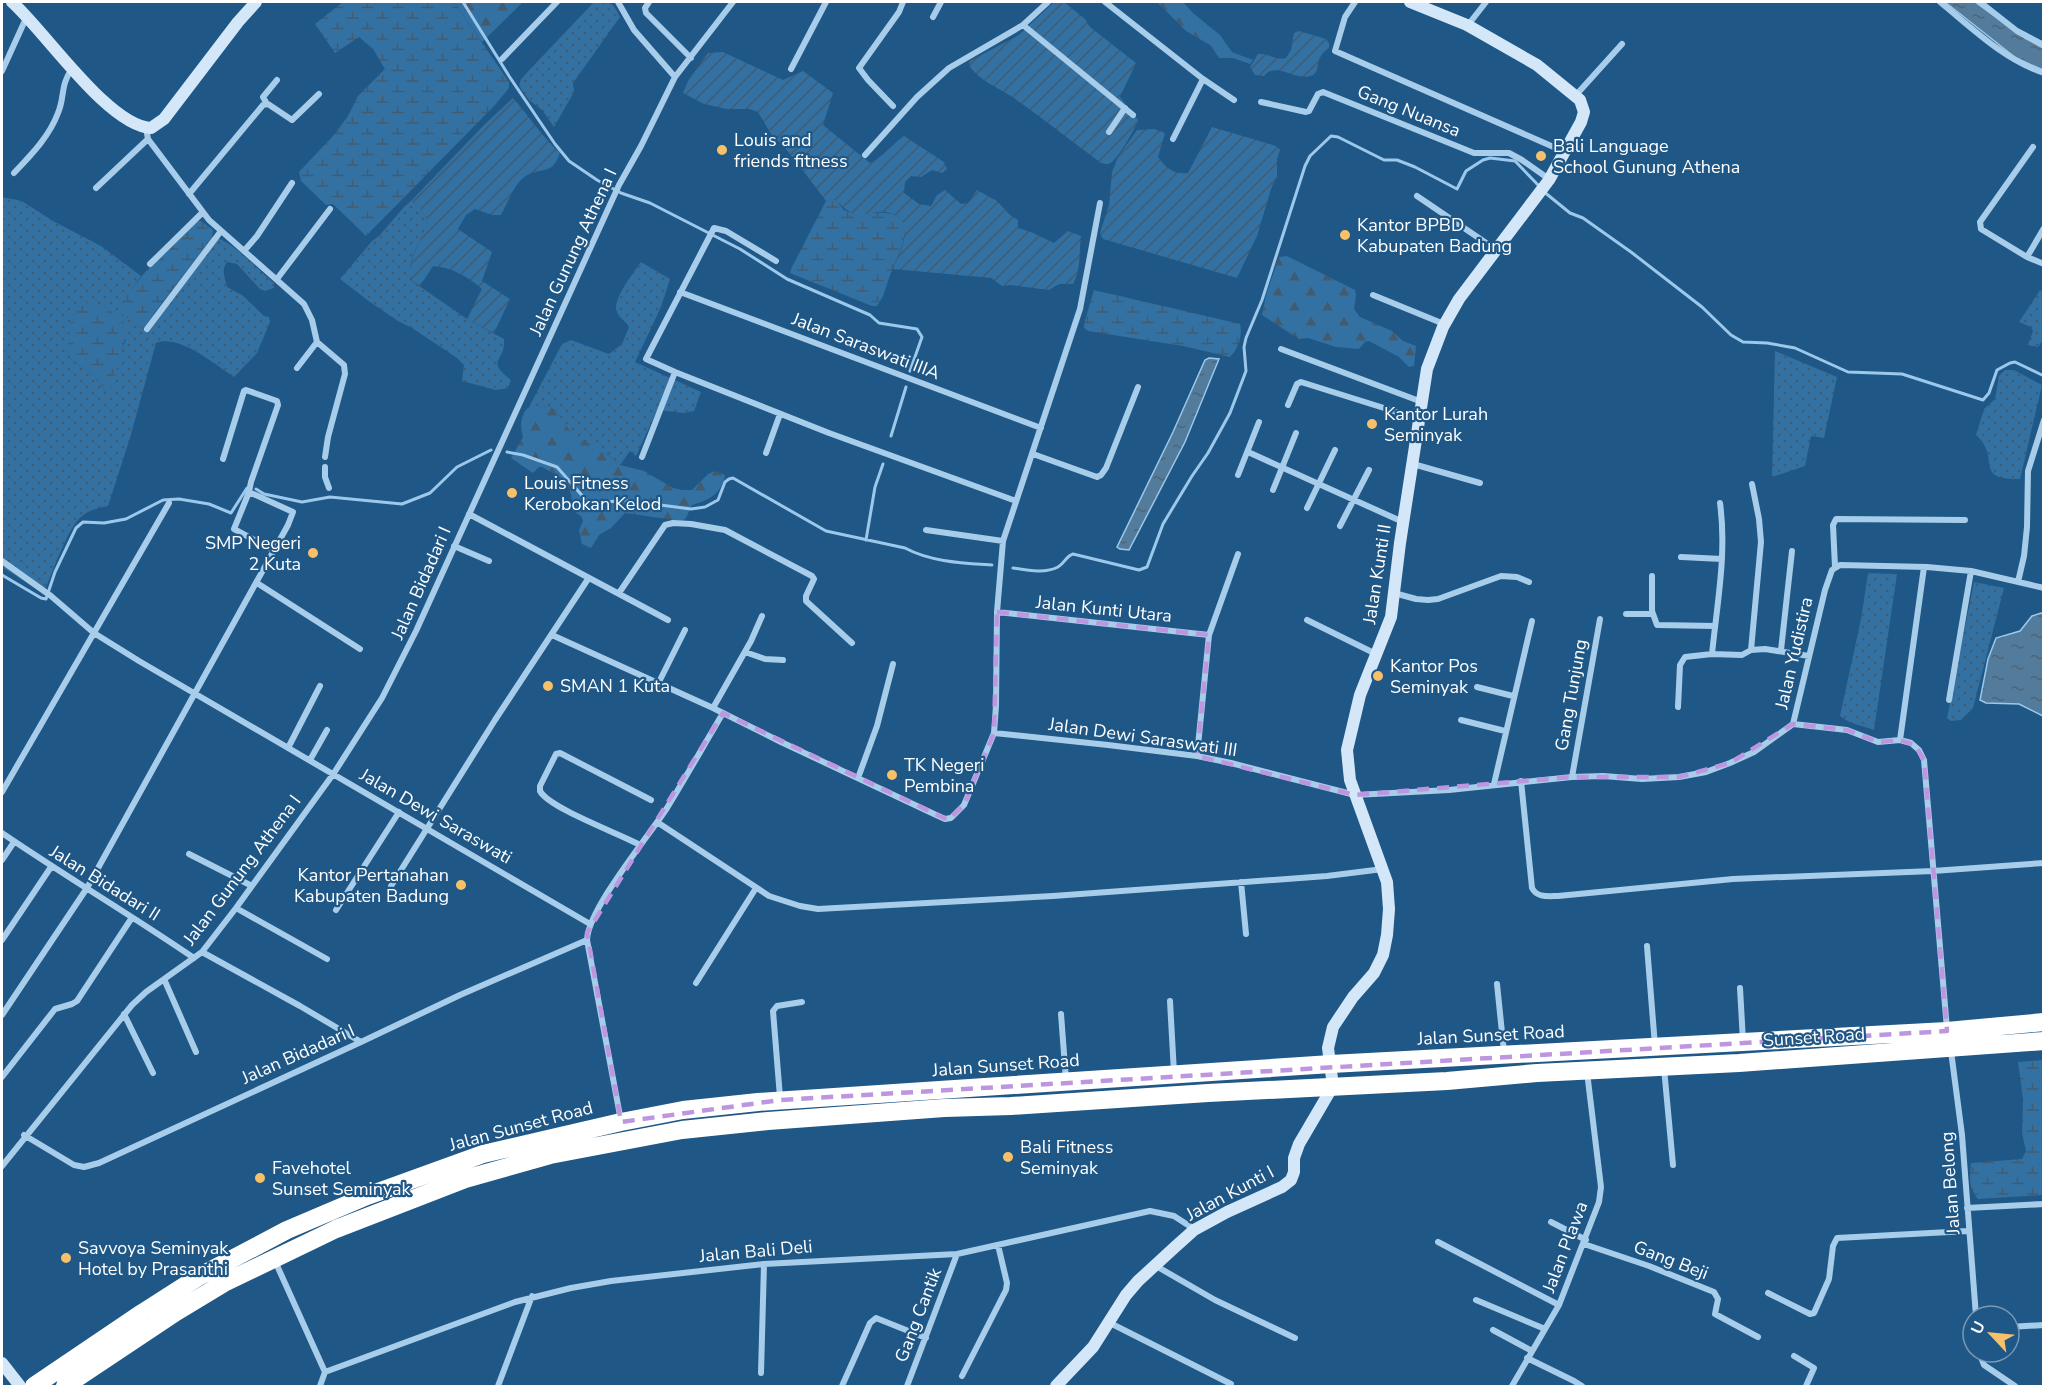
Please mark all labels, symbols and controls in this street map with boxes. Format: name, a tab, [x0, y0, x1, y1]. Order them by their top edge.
street label: Gang Nuansa	[1354, 79, 1464, 143]
place label: Louis and friends fitness	[734, 128, 848, 173]
place label: Bali Language School Gunung Athena	[1553, 134, 1740, 179]
marker: Louis and friends fitness	[715, 143, 729, 157]
marker: Bali Language School Gunung Athena	[1534, 149, 1548, 163]
street label: Jalan Gunung Athena I	[523, 164, 622, 340]
place label: Kantor BPBD Kabupaten Badung	[1357, 213, 1512, 258]
marker: Kantor BPBD Kabupaten Badung	[1338, 228, 1352, 242]
street label: Jalan Saraswati IIIA	[788, 306, 943, 385]
place label: Kantor Lurah Seminyak	[1384, 402, 1488, 447]
marker: Kantor Lurah Seminyak	[1365, 417, 1379, 431]
place label: Louis Fitness Kerobokan Kelod	[524, 471, 661, 516]
marker: Louis Fitness Kerobokan Kelod	[505, 486, 519, 500]
street label: Jalan Kunti II	[1357, 522, 1397, 627]
street label: Jalan Bidadari I	[385, 523, 457, 644]
place label: SMP Negeri 2 Kuta	[205, 531, 301, 576]
marker: SMP Negeri 2 Kuta	[306, 546, 320, 560]
street label: Jalan Kunti Utara	[1034, 590, 1173, 628]
street label: Jalan Yudistira	[1769, 595, 1819, 712]
street label: Gang Tunjung	[1549, 637, 1593, 753]
place label: Kantor Pos Seminyak	[1390, 654, 1478, 699]
marker: Kantor Pos Seminyak	[1371, 669, 1385, 683]
place label: SMAN 1 Kuta	[560, 674, 670, 698]
marker: SMAN 1 Kuta	[541, 679, 555, 693]
street label: Jalan Dewi Saraswati III	[1046, 712, 1239, 762]
place label: TK Negeri Pembina	[904, 753, 984, 798]
street label: Jalan Dewi Saraswati	[355, 762, 516, 869]
marker: TK Negeri Pembina	[885, 768, 899, 782]
street label: Jalan Gunung Athena I	[177, 790, 306, 951]
street label: Jalan Bidadari II	[44, 839, 165, 927]
place label: Kantor Pertanahan Kabupaten Badung	[294, 863, 449, 908]
marker: Kantor Pertanahan Kabupaten Badung	[454, 878, 468, 892]
street label: Jalan Bidadari I	[237, 1018, 358, 1090]
street label: Jalan Sunset Road	[1416, 1019, 1565, 1051]
street label: Sunset Road	[1762, 1021, 1866, 1053]
street label: Jalan Sunset Road	[931, 1048, 1080, 1082]
street label: Jalan Sunset Road	[446, 1095, 595, 1157]
street label: Jalan Belong	[1934, 1131, 1966, 1236]
place label: Bali Fitness Seminyak	[1020, 1135, 1113, 1180]
marker: Bali Fitness Seminyak	[1001, 1150, 1015, 1164]
place label: Favehotel Sunset Seminyak	[272, 1156, 412, 1201]
street label: Jalan Kunti I	[1181, 1160, 1278, 1227]
marker: Favehotel Sunset Seminyak	[253, 1171, 267, 1185]
street label: Jalan Plawa	[1536, 1198, 1593, 1297]
street label: Jalan Bali Deli	[697, 1234, 814, 1268]
street label: Gang Beji	[1630, 1235, 1712, 1285]
place label: Savvoya Seminyak Hotel by Prasanthi	[78, 1236, 229, 1281]
marker: Savvoya Seminyak Hotel by Prasanthi	[59, 1251, 73, 1265]
street label: Gang Cantik	[889, 1264, 947, 1366]
north arrow	[1961, 1304, 2021, 1364]
text: U	[1966, 1318, 1991, 1338]

